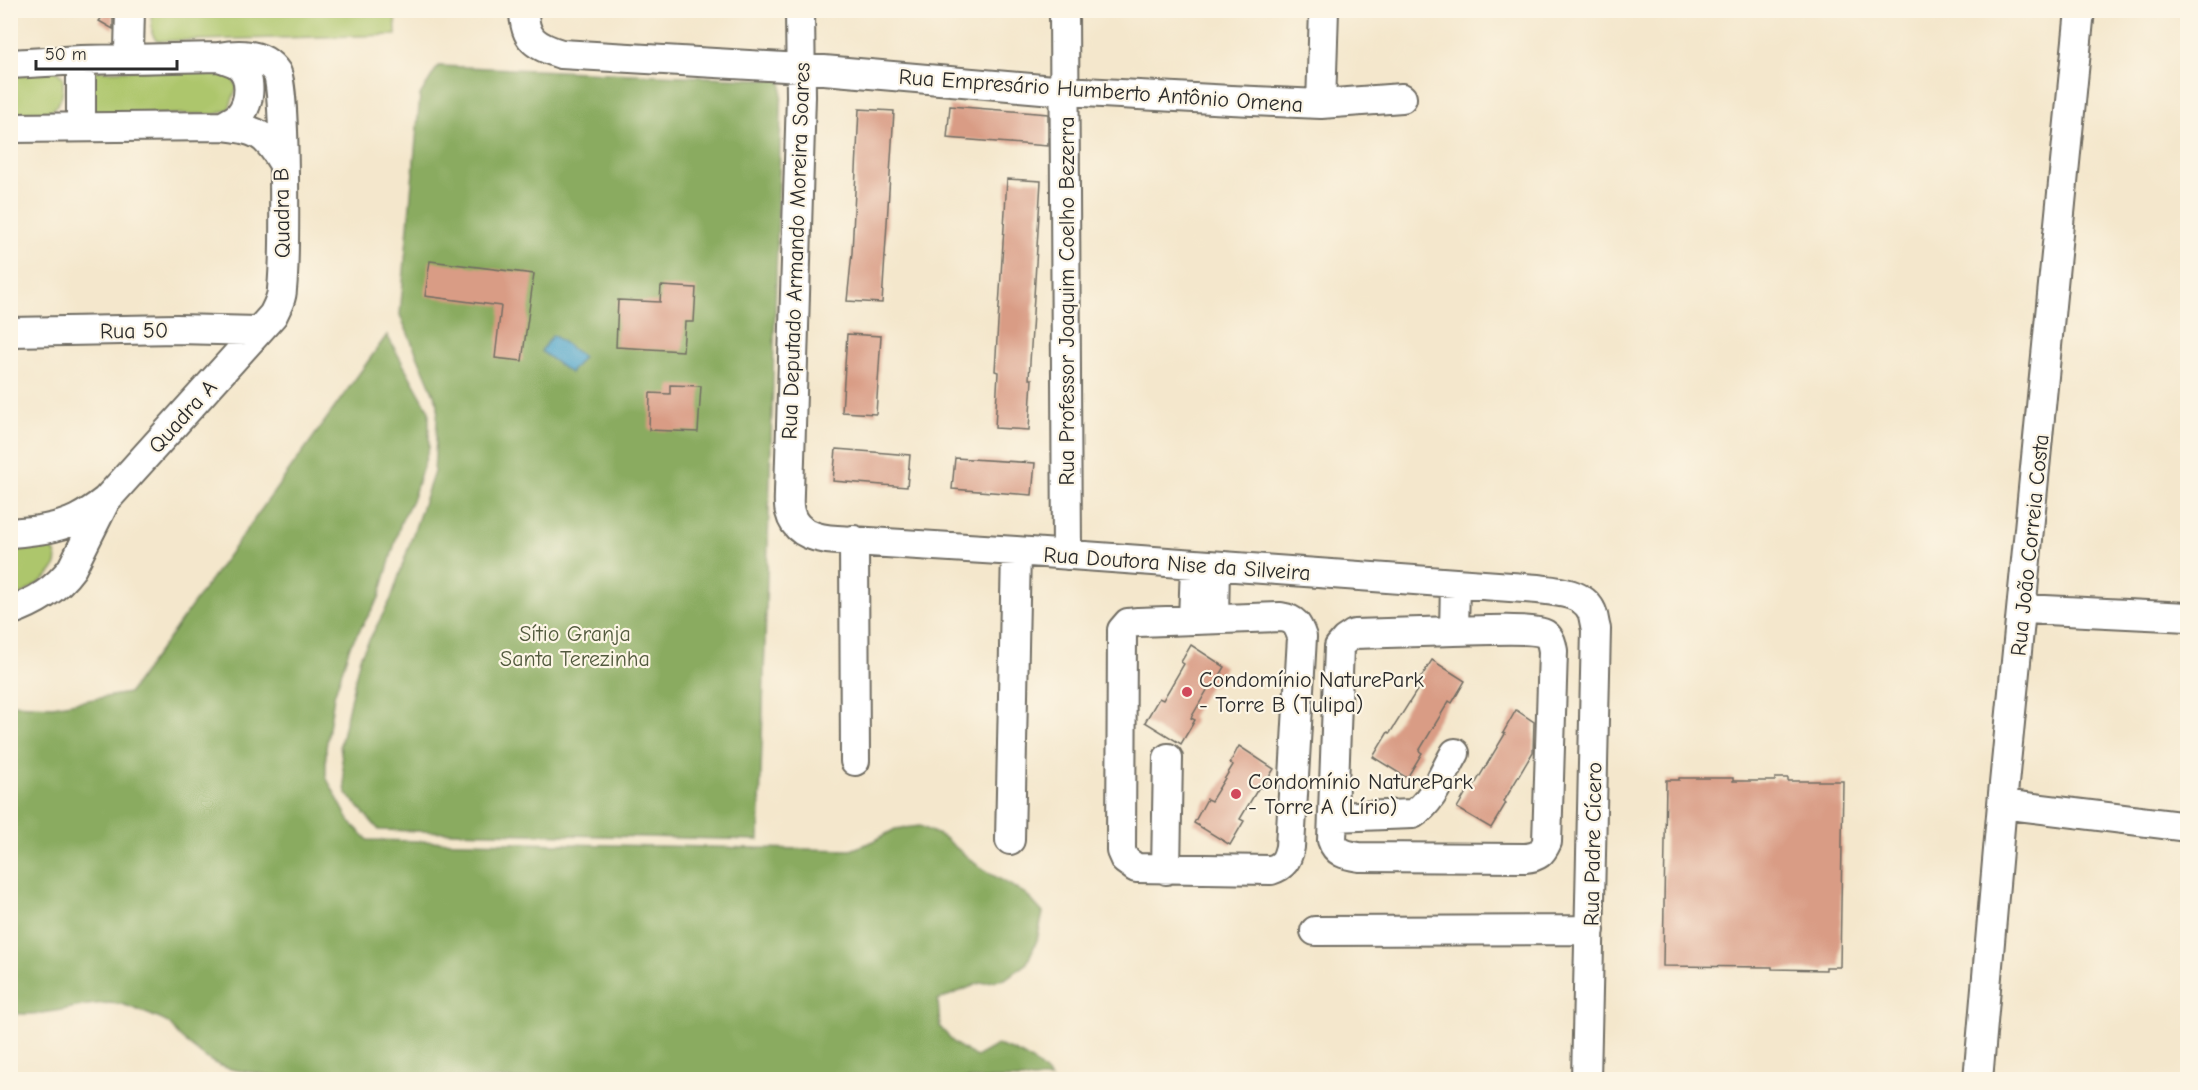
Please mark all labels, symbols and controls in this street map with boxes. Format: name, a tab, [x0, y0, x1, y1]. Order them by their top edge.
scale bar	[36, 33, 177, 71]
text: 50 m	[45, 44, 87, 65]
street label: Rua Deputado Armando Moreira Soares	[776, 62, 816, 440]
street label: Rua Empresário Humberto Antônio Omena	[898, 64, 1304, 118]
street label: Rua Professor Joaquim Coelho Bezerra	[1054, 116, 1080, 486]
street label: Quadra B	[268, 168, 296, 258]
street label: Rua 50	[100, 317, 168, 345]
street label: Quadra A	[143, 375, 223, 459]
street label: Rua João Correia Costa	[2005, 433, 2055, 657]
street label: Rua Doutora Nise da Silveira	[1042, 542, 1311, 586]
park label: Sítio Granja Santa Terezinha	[500, 621, 650, 672]
place label: Condomínio NaturePark - Torre B (Tulipa)	[1199, 667, 1424, 718]
marker: Condomínio NaturePark - Torre B (Tulipa)	[1180, 685, 1194, 699]
street label: Rua Padre Cícero	[1579, 762, 1607, 926]
place label: Condomínio NaturePark - Torre A (Lírio)	[1248, 769, 1473, 820]
marker: Condomínio NaturePark - Torre A (Lírio)	[1229, 787, 1243, 801]

